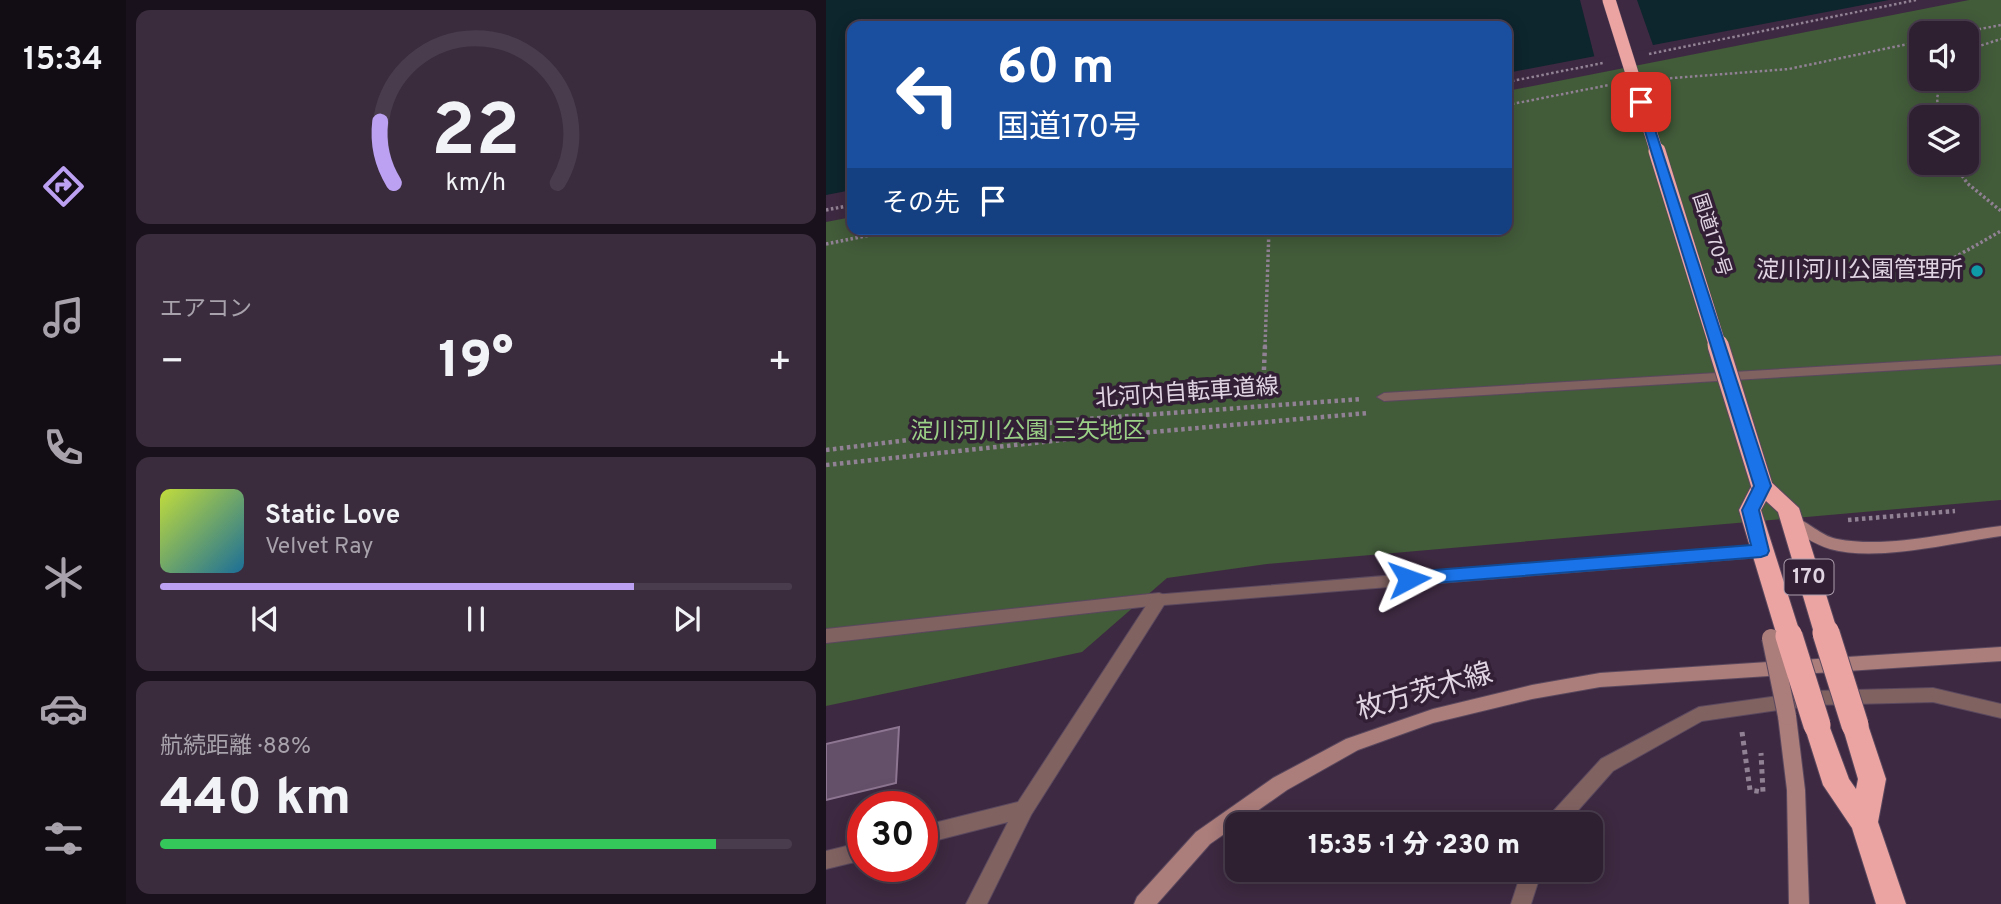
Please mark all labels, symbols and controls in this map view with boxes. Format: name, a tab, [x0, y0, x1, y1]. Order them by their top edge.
map controls	[1909, 21, 1979, 175]
button: sound	[1909, 21, 1979, 91]
text: 60 m	[997, 39, 1115, 101]
text: 15:34	[23, 41, 103, 81]
icon: left	[882, 49, 973, 140]
pin	[1611, 72, 1671, 132]
icon: arrive	[1622, 83, 1660, 121]
text: 22	[431, 89, 521, 181]
button: layers	[1909, 105, 1979, 175]
text: 国道170号	[997, 109, 1141, 149]
icon: directions	[39, 162, 88, 211]
text: km/h	[446, 168, 506, 200]
icon: arrive	[974, 182, 1012, 220]
text: その先	[882, 188, 960, 221]
street label: 国道170号	[1686, 191, 1736, 279]
place label: 淀川河川公園管理所	[1756, 257, 1963, 286]
marker: 淀川河川公園管理所	[1969, 263, 1985, 279]
icon: music	[39, 293, 88, 342]
text: エアコン	[160, 296, 252, 325]
text: 19°	[438, 330, 514, 396]
text: −	[160, 339, 185, 388]
text: +	[767, 339, 792, 388]
street label: 北河内自転車道線	[1094, 373, 1280, 415]
park label: 淀川河川公園 三矢地区	[910, 418, 1146, 447]
icon: phone	[39, 423, 88, 472]
text: Static Love	[265, 500, 400, 533]
text: Velvet Ray	[265, 533, 373, 562]
position arrow	[1372, 542, 1446, 616]
icon: climate	[39, 553, 88, 602]
road number: 170	[1784, 560, 1833, 594]
icon: previous	[246, 600, 284, 638]
icon: pause	[457, 600, 495, 638]
icon: next	[668, 600, 706, 638]
street label: 枚方茨木線	[1353, 656, 1497, 730]
icon: car	[39, 684, 88, 733]
text: 航続距離 · 88%	[160, 733, 311, 762]
text: 440 km	[160, 767, 351, 833]
speed limit sign: 30	[847, 791, 938, 882]
icon: filters	[39, 814, 88, 863]
text: 15:35 · 1 分 · 230 m	[1308, 830, 1520, 863]

